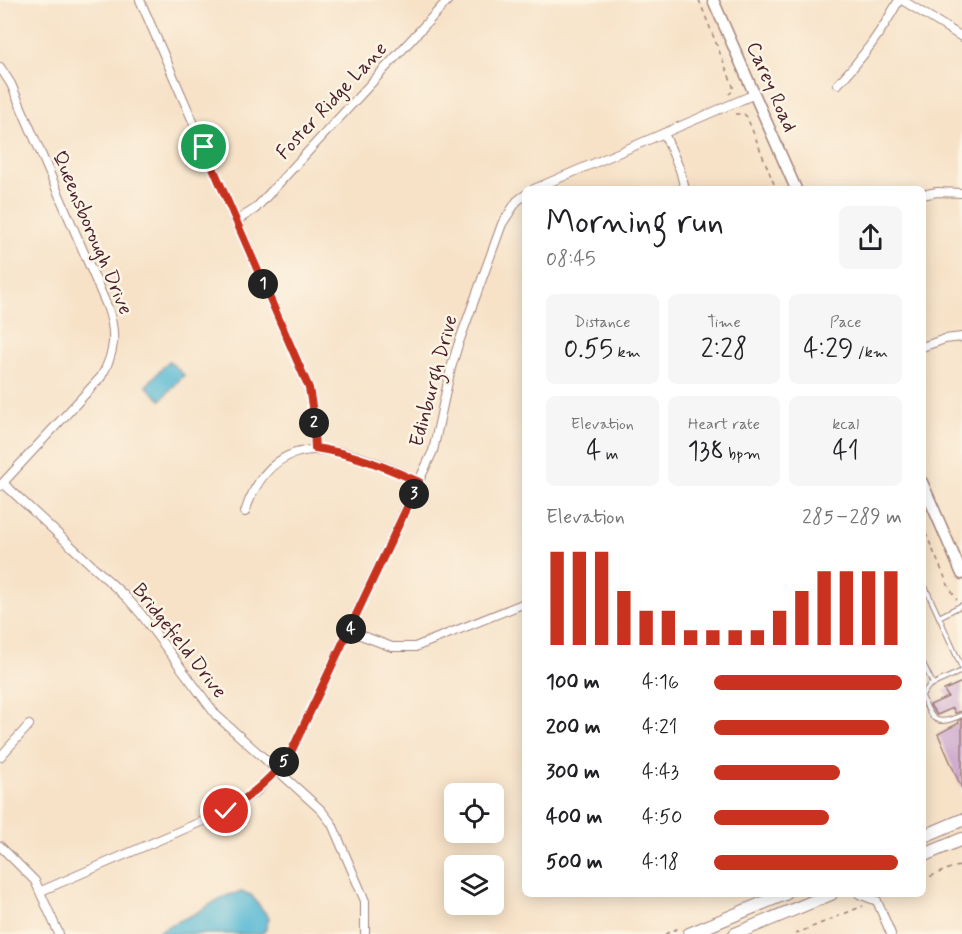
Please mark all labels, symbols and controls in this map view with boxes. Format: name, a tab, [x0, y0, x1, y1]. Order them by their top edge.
street label: Foster Ridge Lane	[270, 36, 394, 166]
street label: Carey Road	[739, 38, 803, 136]
pin	[178, 121, 229, 172]
icon: arrive	[187, 130, 220, 163]
street label: Queensborough Drive	[45, 147, 139, 319]
text: Morning run	[546, 201, 724, 245]
button: share	[839, 206, 902, 269]
text: 08:45	[546, 246, 596, 273]
pin: 1	[248, 269, 278, 299]
text: 1	[259, 273, 267, 294]
street label: Edinburgh Drive	[403, 312, 466, 450]
text: Distance	[574, 312, 630, 333]
text: Time	[707, 312, 741, 333]
text: Pace	[830, 312, 862, 333]
text: 0.55	[564, 333, 613, 367]
text: 2:28	[701, 333, 747, 367]
text: 4:29	[803, 333, 853, 367]
text: km	[613, 342, 641, 363]
text: /km	[853, 342, 888, 363]
pin: 2	[299, 408, 329, 438]
text: 2	[310, 412, 318, 433]
text: Elevation	[571, 414, 634, 435]
text: Heart rate	[688, 414, 760, 435]
text: kcal	[832, 414, 859, 435]
text: 4	[586, 435, 601, 469]
text: 138	[687, 435, 724, 469]
text: 41	[833, 435, 859, 469]
text: m	[601, 444, 618, 465]
text: bpm	[724, 444, 761, 465]
pin: 3	[399, 479, 429, 509]
text: 3	[410, 483, 418, 504]
text: Elevation	[546, 504, 625, 531]
text: 285–289 m	[802, 504, 902, 531]
street label: Bridgefield Drive	[125, 578, 233, 704]
pin: 4	[336, 614, 366, 644]
text: 4	[346, 618, 356, 639]
text: 100 m	[546, 669, 600, 696]
text: 4:16	[642, 669, 679, 696]
text: 200 m	[546, 714, 601, 741]
text: 4:21	[642, 714, 677, 741]
pin: 5	[269, 747, 299, 777]
text: 5	[279, 751, 289, 772]
text: 300 m	[546, 759, 600, 786]
text: 4:43	[642, 759, 679, 786]
map controls	[444, 783, 504, 915]
button: locate	[444, 783, 504, 843]
pin	[200, 785, 251, 836]
icon: check	[209, 794, 242, 827]
text: 400 m	[546, 804, 602, 831]
text: 4:50	[642, 804, 682, 831]
text: 500 m	[546, 849, 603, 876]
text: 4:18	[642, 849, 679, 876]
button: layers	[444, 855, 504, 915]

